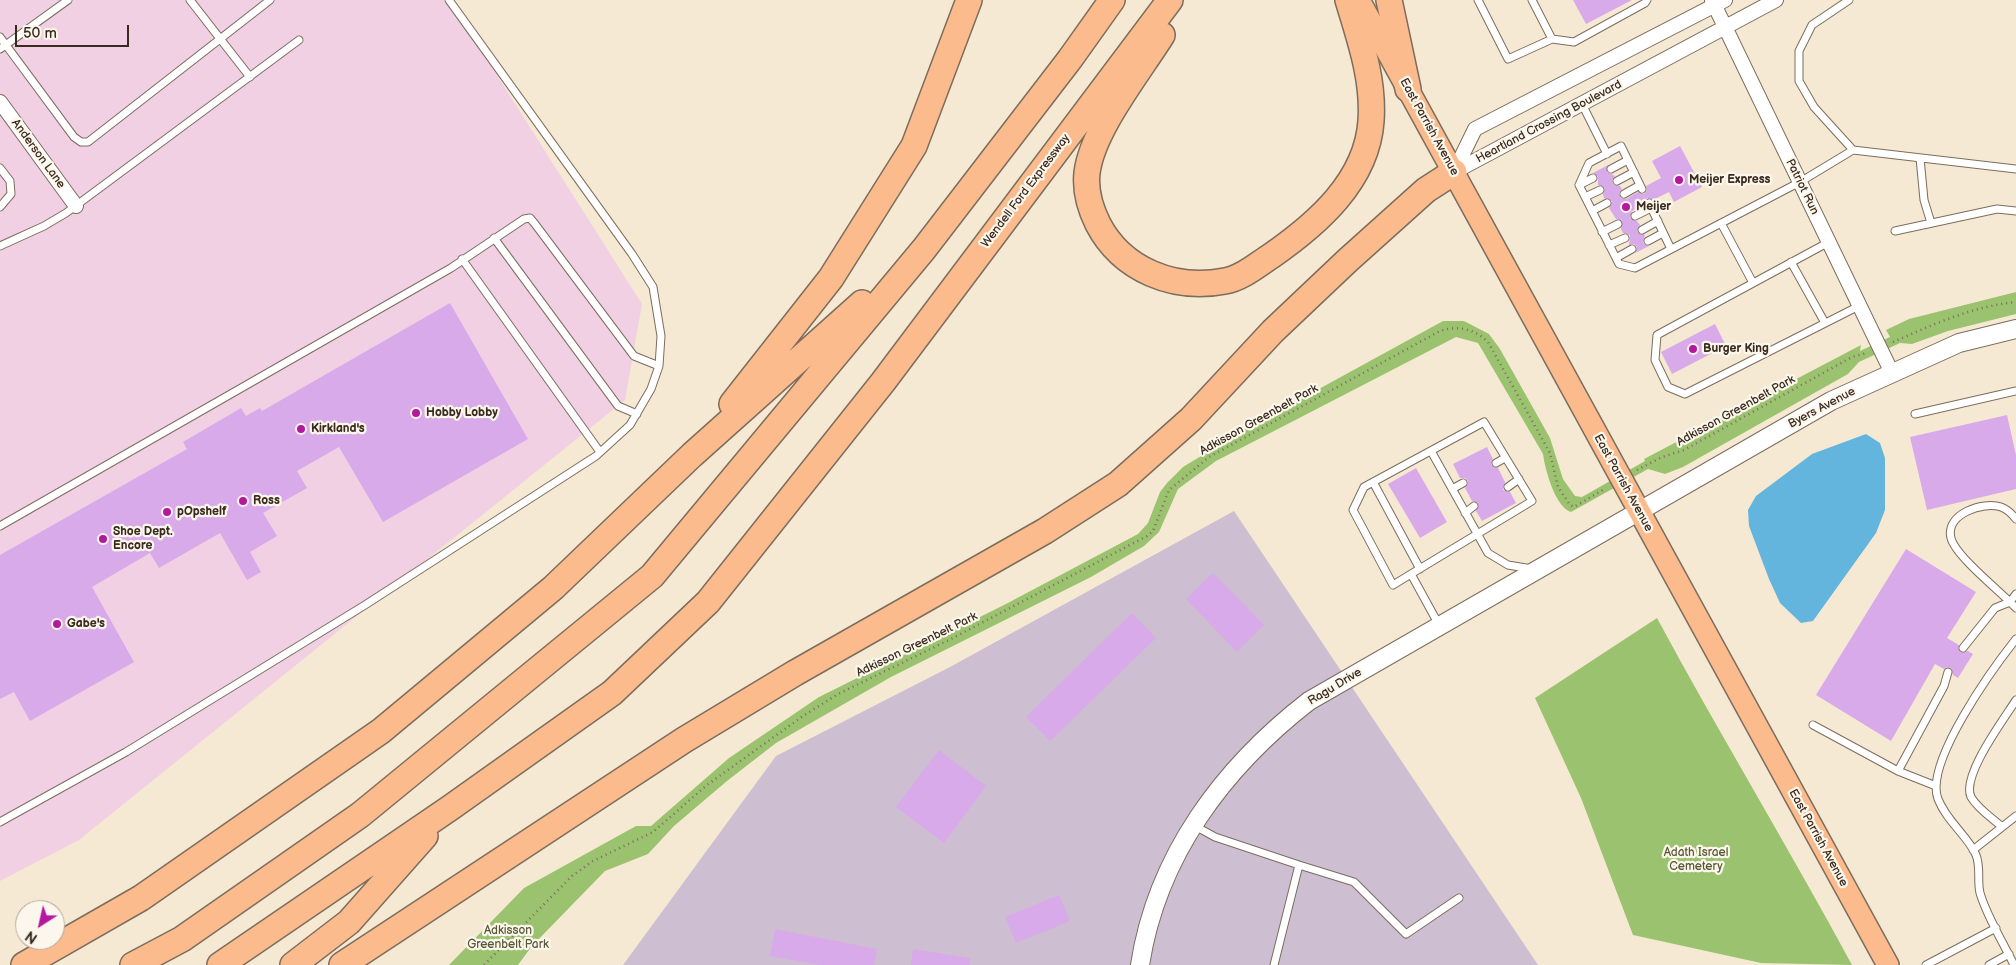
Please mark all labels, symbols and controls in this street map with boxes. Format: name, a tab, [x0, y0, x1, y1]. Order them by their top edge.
scale bar	[18, 15, 131, 47]
text: 50 m	[23, 24, 57, 43]
street label: East Parrish Avenue	[1396, 76, 1462, 178]
street label: Heartland Crossing Boulevard	[1474, 77, 1624, 167]
street label: Anderson Lane	[8, 116, 68, 192]
street label: Wendell Ford Expressway	[979, 131, 1073, 251]
street label: Patriot Run	[1782, 157, 1822, 217]
place label: Meijer Express	[1689, 173, 1770, 187]
marker: Meijer Express	[1673, 174, 1685, 186]
place label: Meijer	[1636, 200, 1671, 214]
marker: Meijer	[1620, 201, 1632, 213]
place label: Burger King	[1703, 342, 1769, 356]
marker: Burger King	[1687, 343, 1699, 355]
street label: Adkisson Greenbelt Park	[1674, 372, 1798, 450]
street label: Adkisson Greenbelt Park	[1197, 381, 1321, 459]
street label: Byers Avenue	[1786, 384, 1858, 432]
place label: Hobby Lobby	[426, 406, 498, 420]
marker: Hobby Lobby	[410, 407, 422, 419]
place label: Kirkland's	[311, 422, 365, 436]
marker: Kirkland's	[295, 423, 307, 435]
street label: East Parrish Avenue	[1590, 432, 1656, 534]
place label: Ross	[253, 494, 280, 508]
marker: Ross	[237, 495, 249, 507]
place label: pOpshelf	[177, 505, 226, 519]
marker: pOpshelf	[161, 506, 173, 518]
place label: Shoe Dept. Encore	[113, 525, 173, 553]
marker: Shoe Dept. Encore	[97, 533, 109, 545]
street label: Adkisson Greenbelt Park	[854, 609, 980, 681]
place label: Gabe's	[67, 617, 105, 631]
marker: Gabe's	[51, 618, 63, 630]
street label: Ragu Drive	[1305, 665, 1365, 709]
street label: East Parrish Avenue	[1785, 787, 1851, 889]
park label: Adath Israel Cemetery	[1664, 846, 1728, 874]
north arrow	[15, 900, 65, 950]
park label: Adkisson Greenbelt Park	[467, 924, 549, 952]
text: N	[23, 927, 41, 947]

